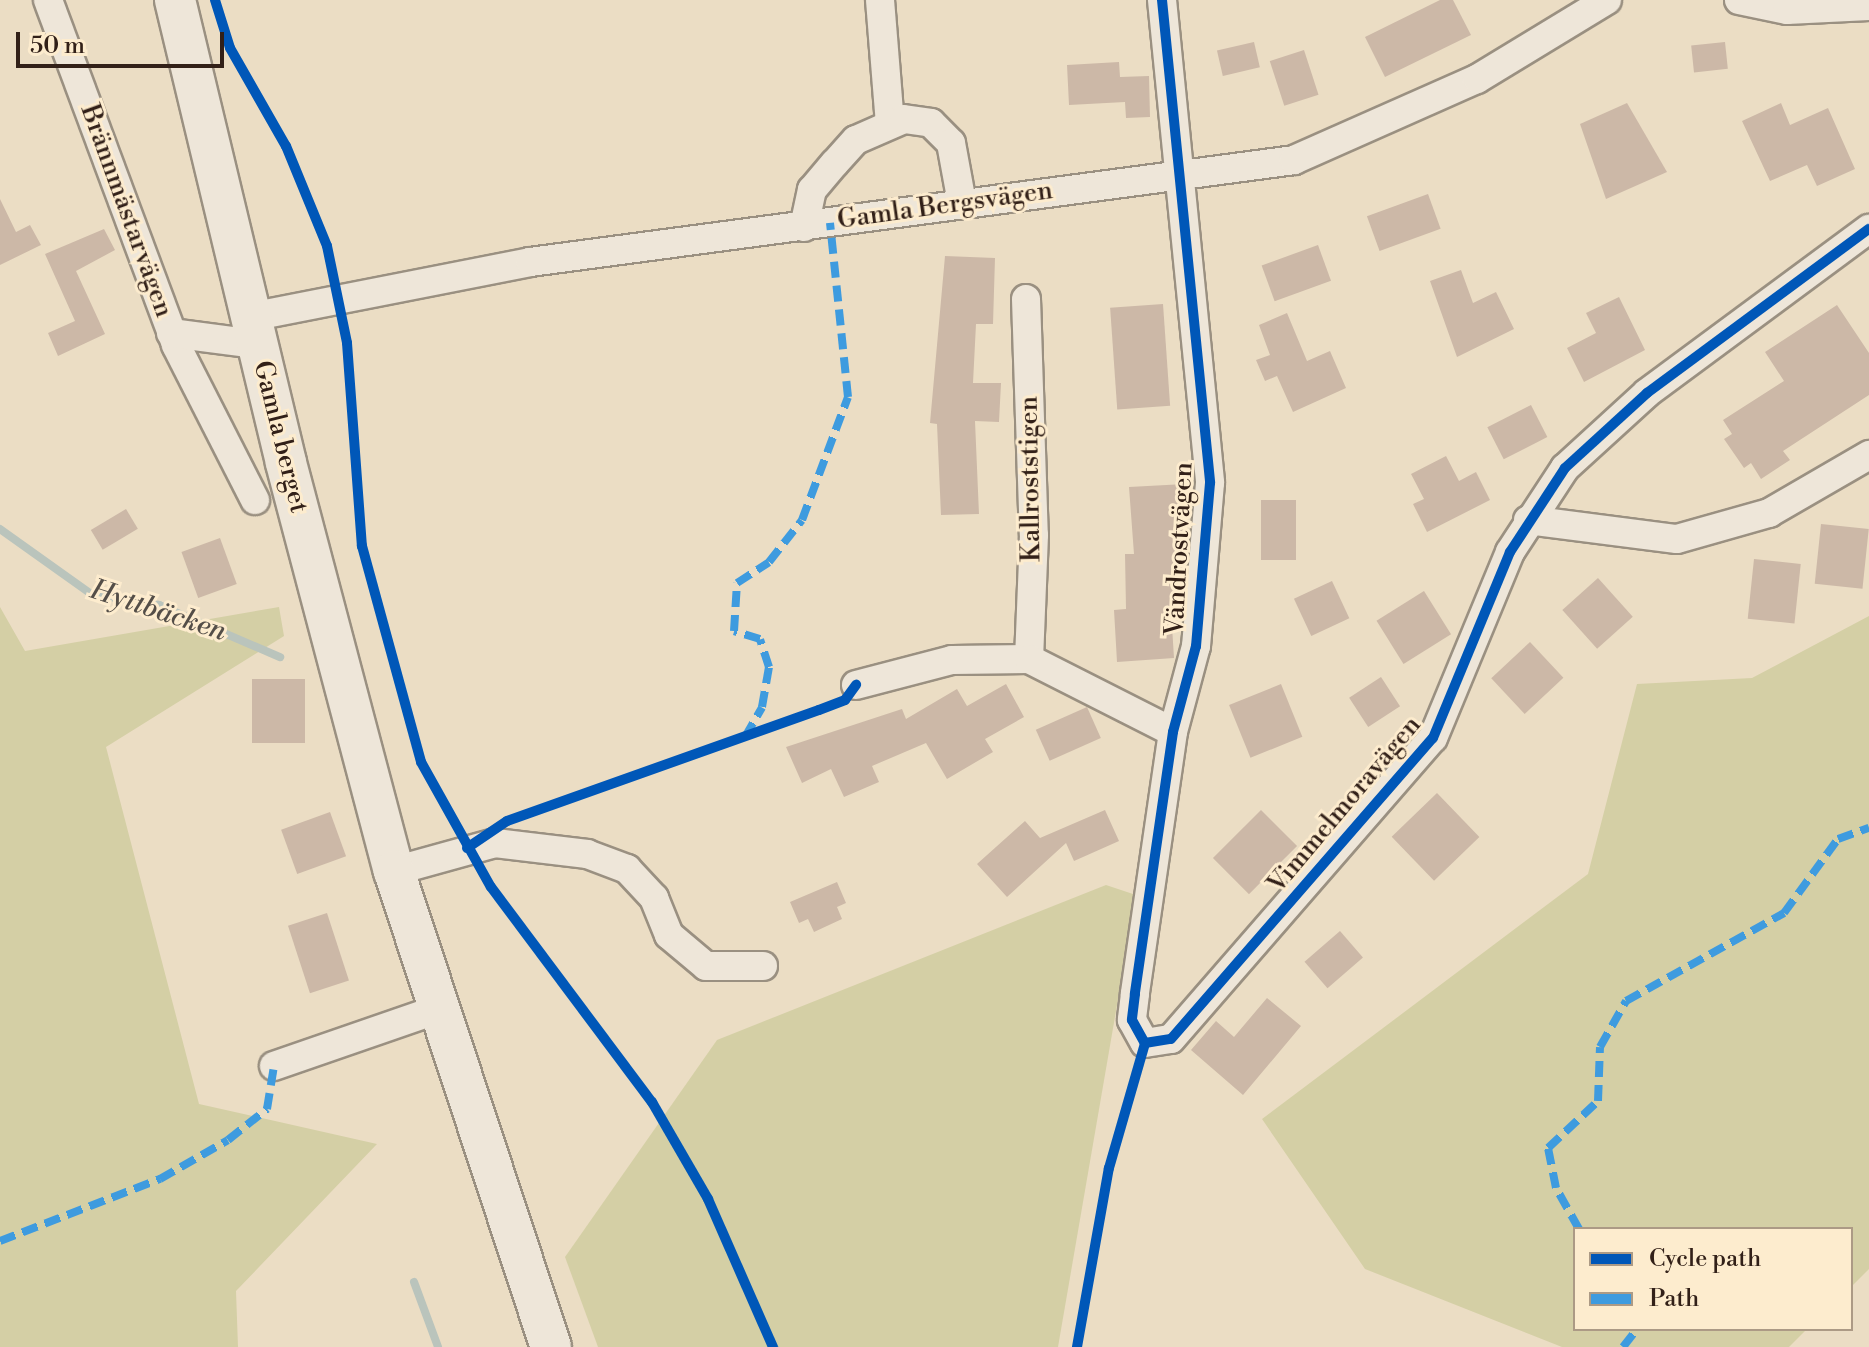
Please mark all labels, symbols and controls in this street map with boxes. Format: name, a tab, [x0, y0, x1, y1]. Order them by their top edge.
scale bar	[20, 16, 228, 66]
text: 50 m	[30, 31, 85, 61]
street label: Brännmästarvägen	[73, 100, 179, 322]
street label: Gamla Bergsvägen	[835, 175, 1055, 237]
street label: Gamla berget	[246, 358, 314, 516]
street label: Kallroststigen	[1014, 396, 1048, 562]
street label: Vändrostvägen	[1160, 461, 1200, 637]
water label: Hyttbäcken	[86, 573, 230, 649]
street label: Vimmelmoravägen	[1262, 710, 1428, 900]
legend	[1573, 1227, 1853, 1331]
text: Cycle path	[1649, 1244, 1761, 1274]
text: Path	[1649, 1284, 1699, 1314]

